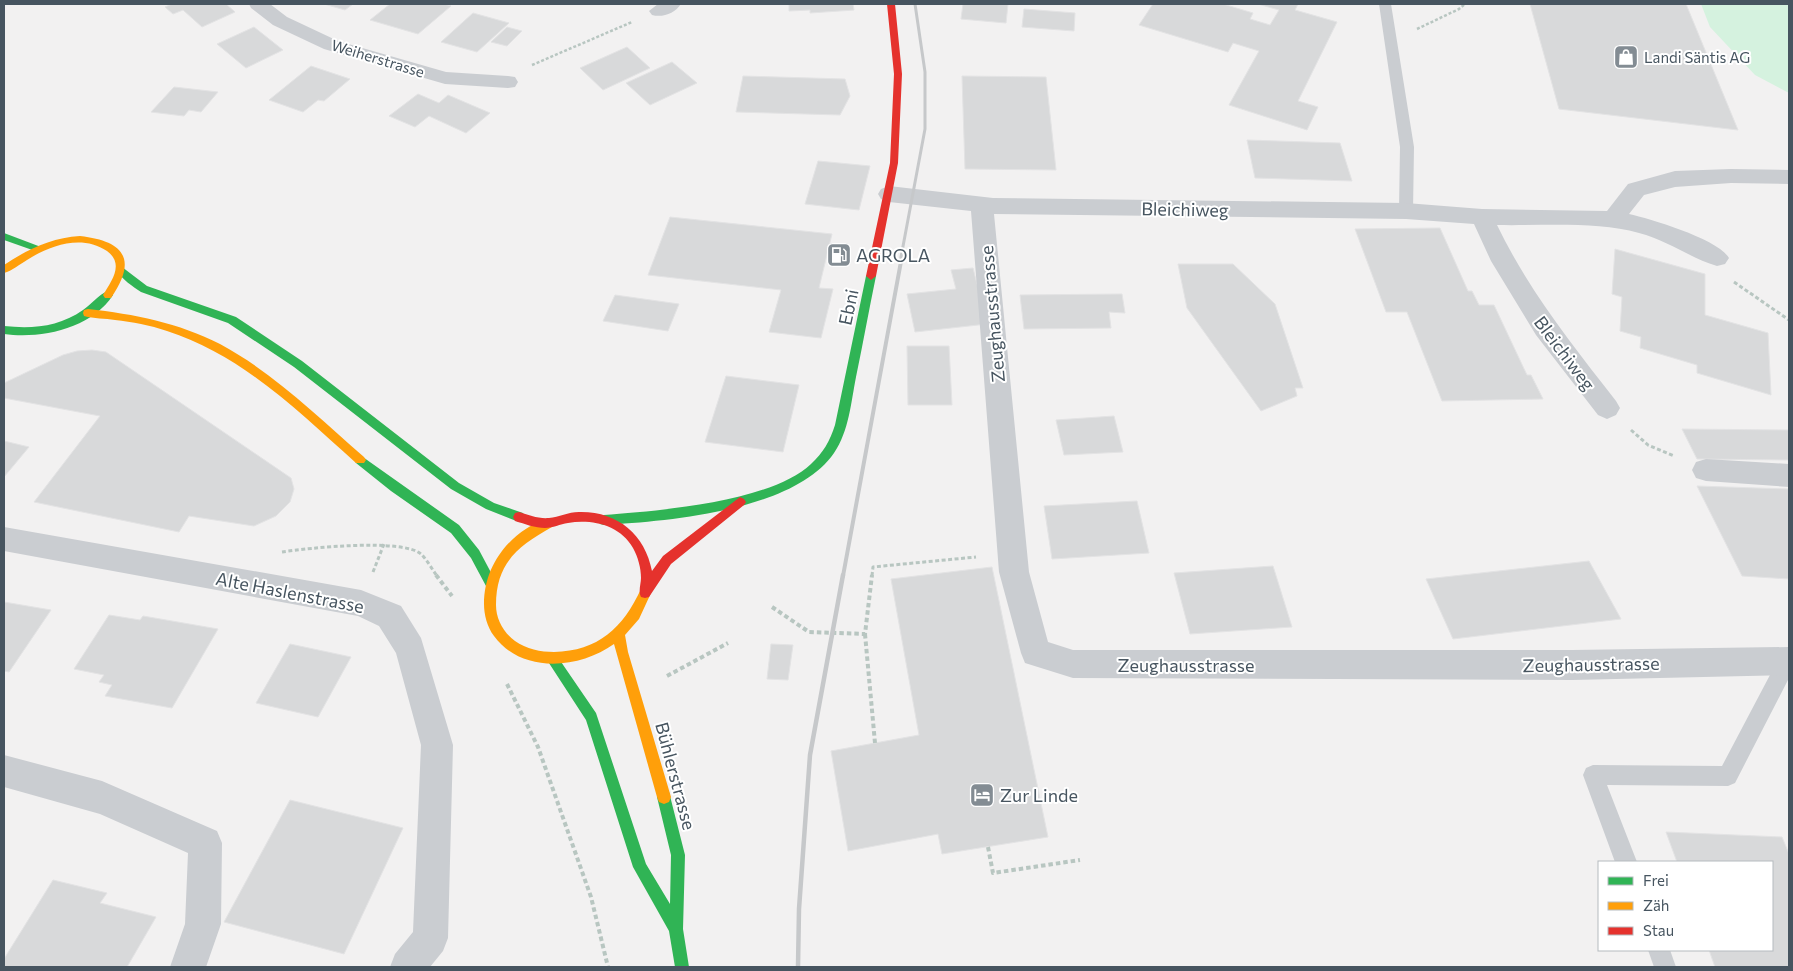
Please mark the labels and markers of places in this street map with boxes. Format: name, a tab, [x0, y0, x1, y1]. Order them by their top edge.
shop icon: Landi Säntis AG	[1613, 44, 1639, 70]
place label: Landi Säntis AG	[1644, 48, 1750, 66]
fuel station icon: AGROLA	[826, 242, 852, 268]
place label: AGROLA	[856, 244, 930, 266]
hotel icon: Zur Linde	[969, 782, 995, 808]
place label: Zur Linde	[1000, 784, 1078, 806]

